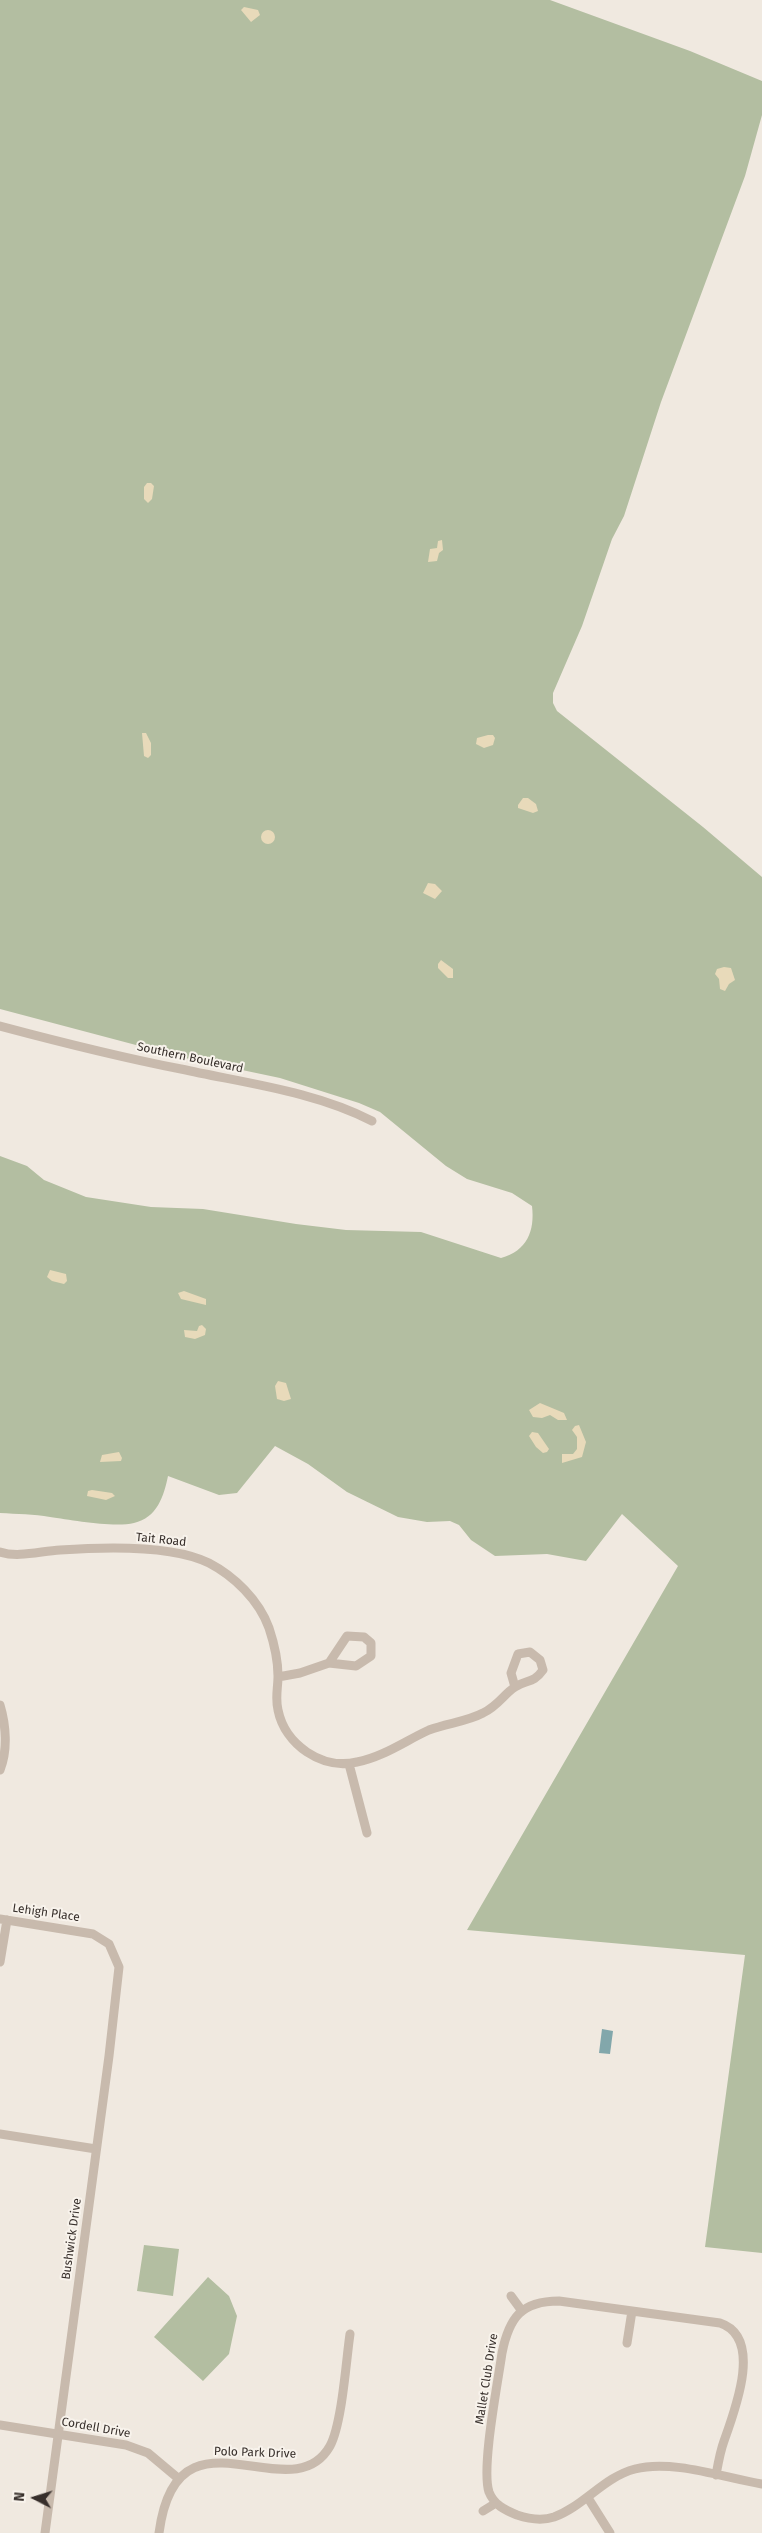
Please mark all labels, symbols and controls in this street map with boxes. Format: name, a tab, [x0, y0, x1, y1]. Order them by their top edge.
street label: Southern Boulevard	[136, 1040, 244, 1076]
street label: Tait Road	[135, 1530, 187, 1550]
street label: Lehigh Place	[11, 1901, 81, 1925]
street label: Bushwick Drive	[59, 2197, 85, 2281]
street label: Mallet Club Drive	[473, 2332, 501, 2426]
street label: Cordell Drive	[60, 2415, 132, 2441]
street label: Polo Park Drive	[214, 2444, 296, 2462]
north arrow	[10, 2473, 60, 2523]
text: N	[11, 2491, 28, 2502]

